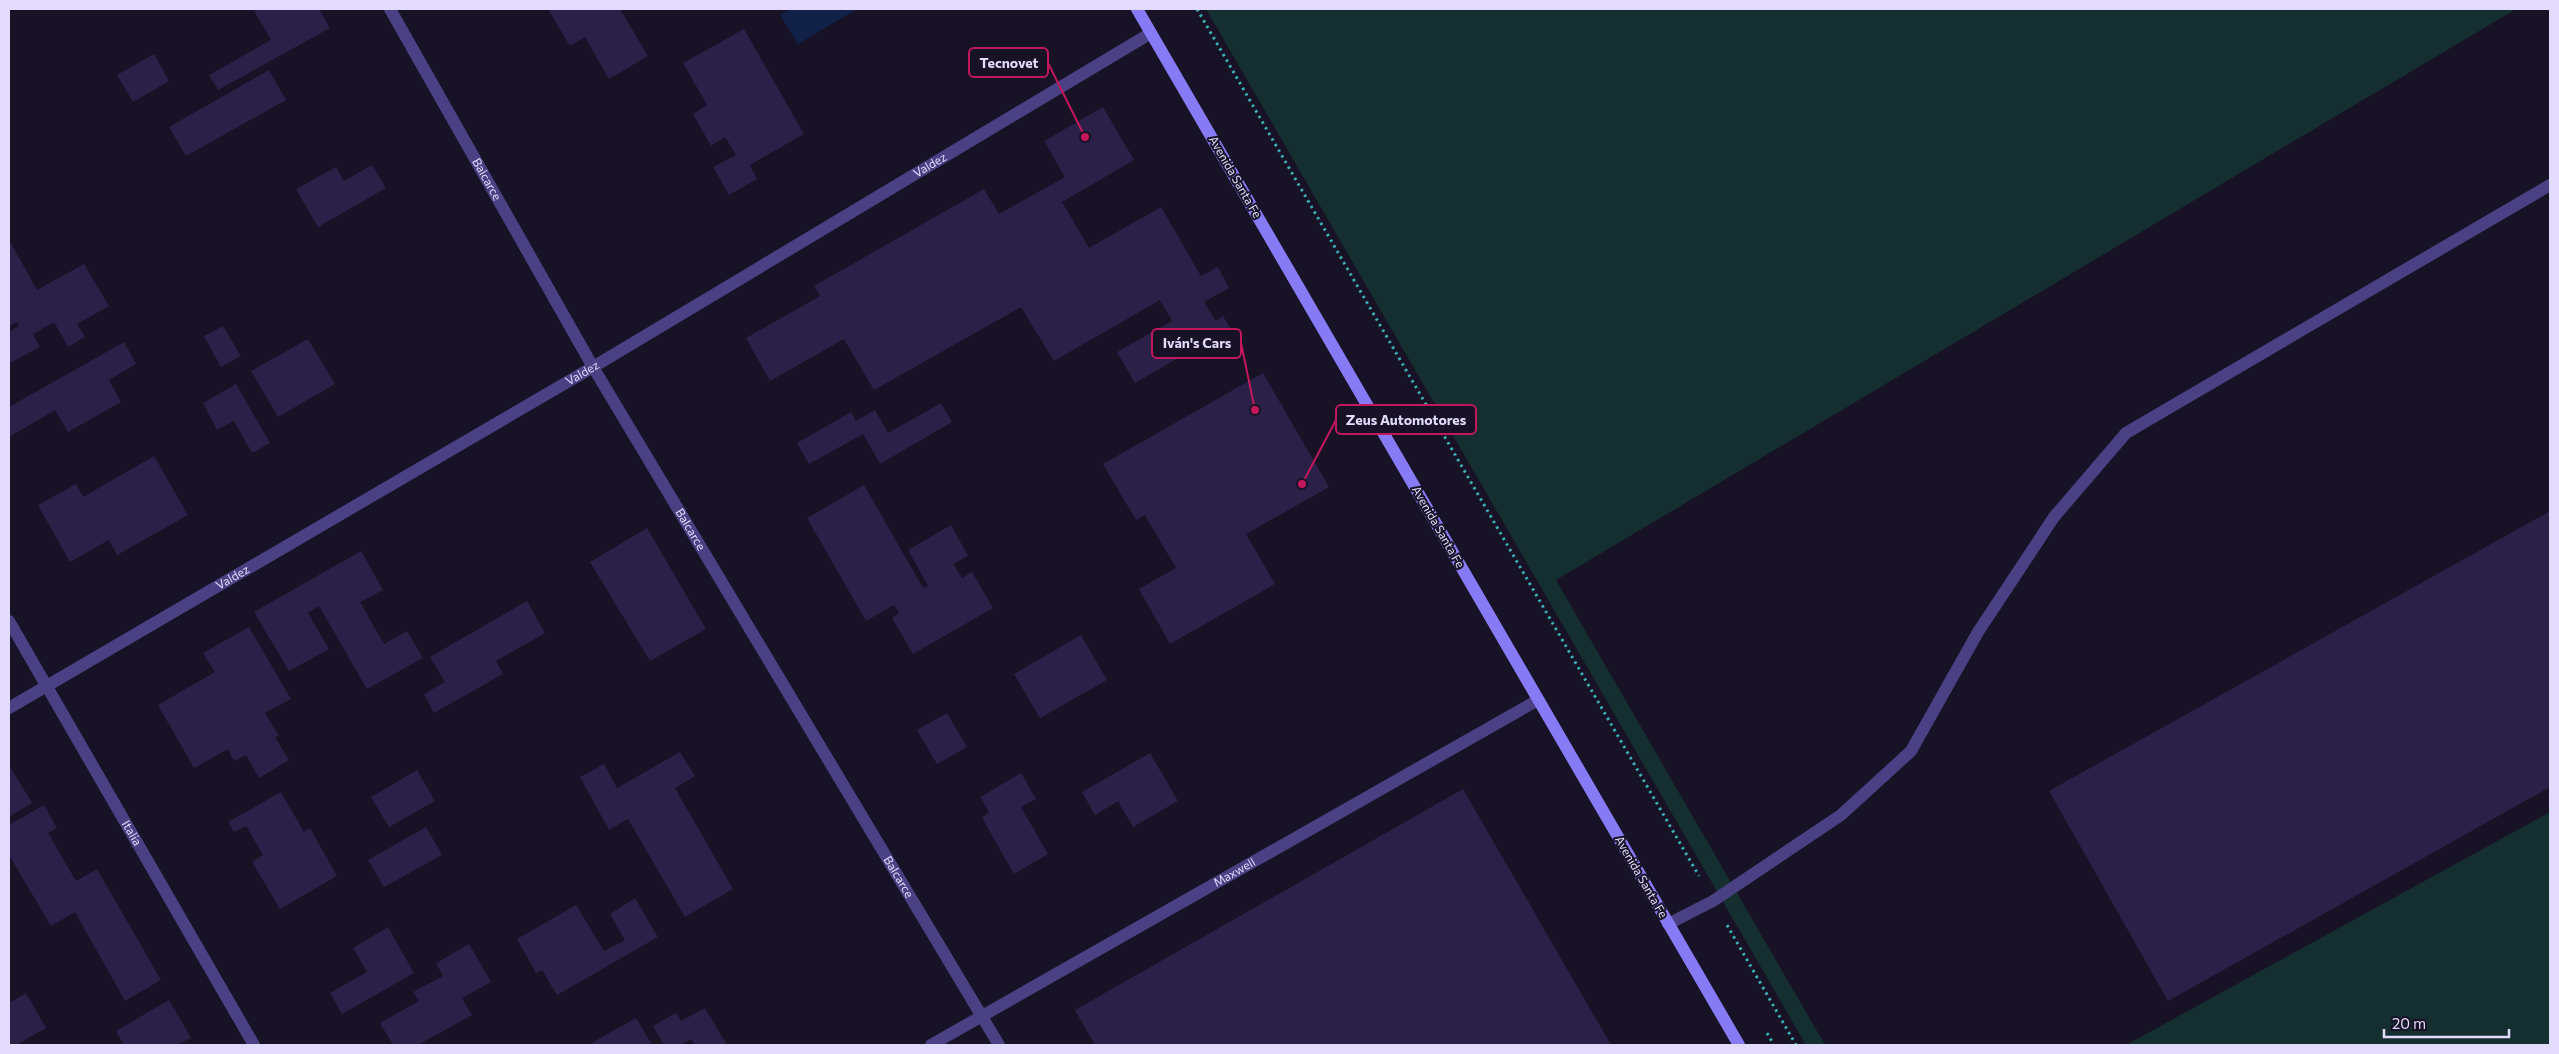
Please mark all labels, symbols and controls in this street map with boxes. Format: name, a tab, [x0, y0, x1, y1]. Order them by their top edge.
callout: Tecnovet	[969, 48, 1048, 77]
text: Tecnovet	[980, 54, 1039, 71]
street label: Avenida Santa Fe	[1207, 133, 1265, 220]
street label: Valdez	[910, 149, 949, 180]
street label: Balcarce	[470, 155, 505, 203]
callout: Iván's Cars	[1152, 329, 1241, 358]
text: Iván's Cars	[1163, 334, 1232, 351]
street label: Valdez	[563, 357, 601, 387]
callout: Zeus Automotores	[1336, 405, 1476, 434]
text: Zeus Automotores	[1346, 411, 1467, 428]
street label: Avenida Santa Fe	[1410, 483, 1468, 570]
street label: Balcarce	[673, 506, 709, 552]
street label: Valdez	[213, 561, 251, 592]
street label: Italia	[120, 817, 145, 848]
street label: Avenida Santa Fe	[1613, 833, 1671, 920]
street label: Balcarce	[881, 853, 917, 900]
street label: Maxwell	[1211, 854, 1257, 889]
scale bar	[2384, 1006, 2509, 1038]
text: 20 m	[2392, 1014, 2426, 1032]

